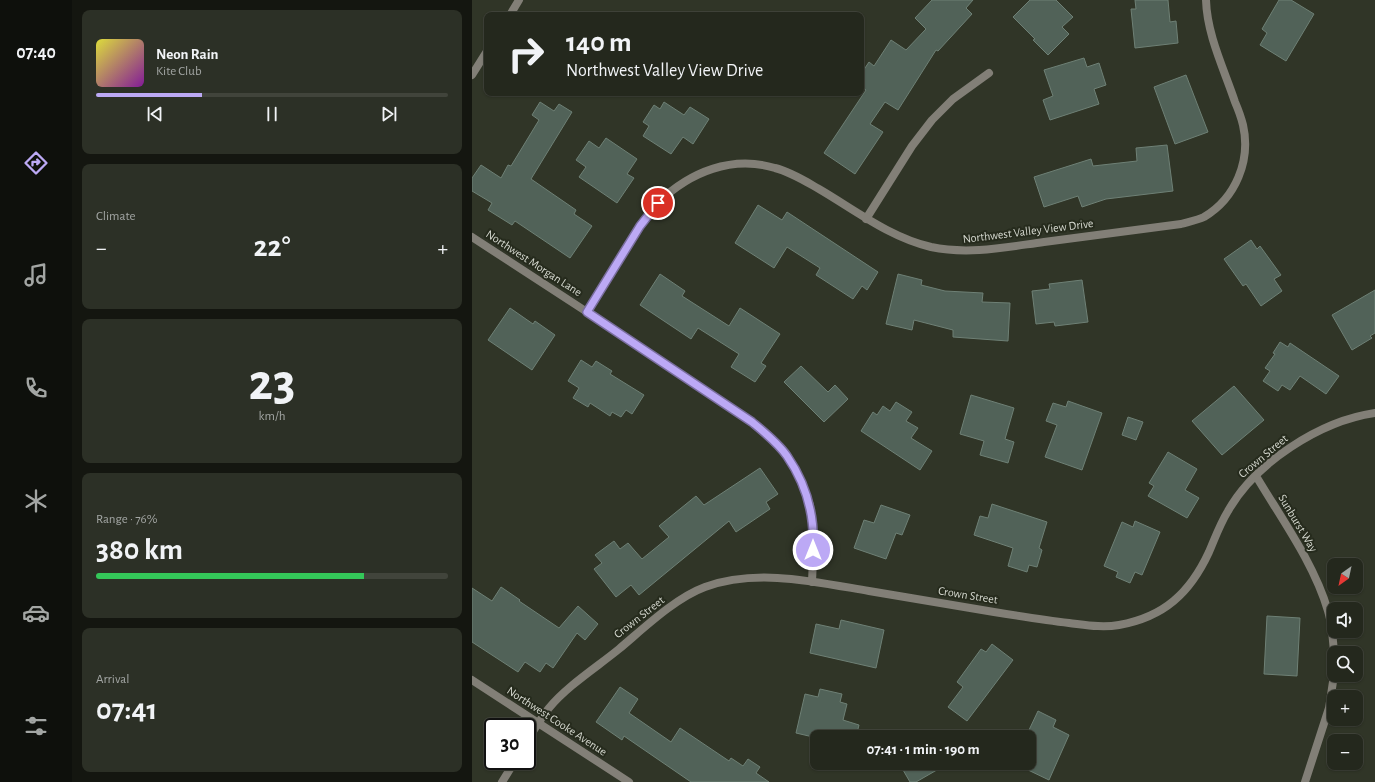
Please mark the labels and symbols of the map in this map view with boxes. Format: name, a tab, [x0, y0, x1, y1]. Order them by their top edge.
pin	[641, 186, 675, 220]
street label: Northwest Valley View Drive	[962, 217, 1094, 246]
street label: Northwest Morgan Lane	[484, 228, 584, 298]
street label: Crown Street	[1236, 432, 1290, 480]
street label: Sunburst Way	[1275, 492, 1320, 554]
position arrow	[792, 529, 834, 571]
north arrow	[1327, 558, 1363, 594]
street label: Crown Street	[937, 584, 999, 606]
street label: Crown Street	[612, 594, 667, 640]
street label: Northwest Cooke Avenue	[505, 684, 609, 758]
speed limit sign: 30	[484, 718, 536, 770]

